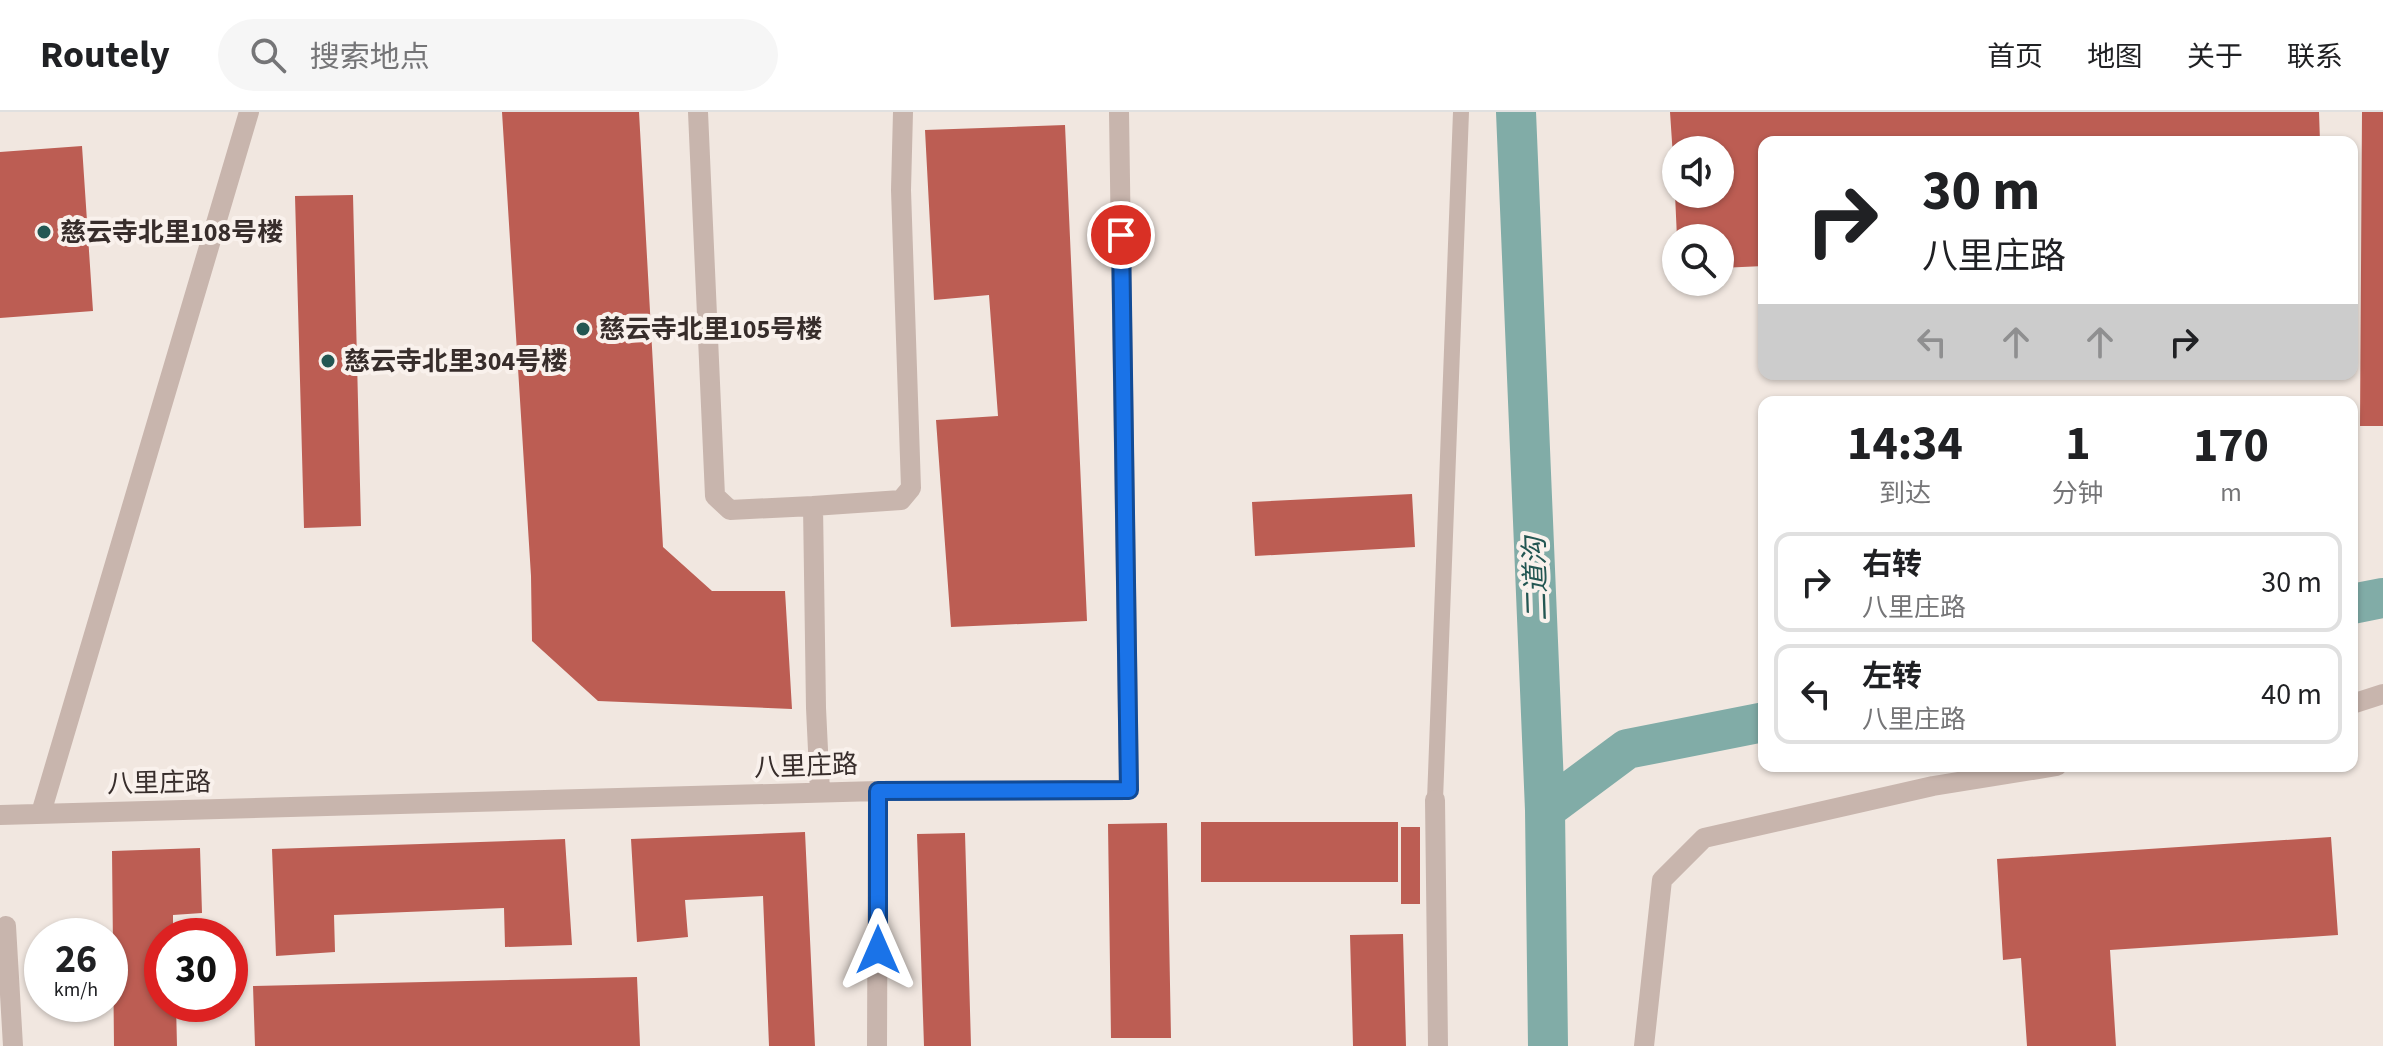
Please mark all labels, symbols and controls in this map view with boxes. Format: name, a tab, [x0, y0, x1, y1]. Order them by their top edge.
search box	[218, 19, 778, 91]
text: Routely	[40, 28, 170, 82]
icon: search	[246, 33, 290, 77]
text: 搜索地点	[310, 36, 430, 79]
text: 首页	[1987, 37, 2043, 77]
text: 地图	[2087, 37, 2143, 77]
text: 关于	[2187, 37, 2243, 77]
text: 联系	[2287, 37, 2343, 77]
map controls	[1662, 136, 1734, 296]
button: sound	[1662, 136, 1734, 208]
text: 30 m	[1922, 152, 2040, 231]
icon: right	[1790, 168, 1894, 272]
pin	[1087, 201, 1155, 269]
icon: arrive	[1099, 213, 1143, 257]
place label: 慈云寺北里108号楼	[60, 214, 283, 251]
marker: 慈云寺北里108号楼	[35, 223, 53, 241]
button: search	[1662, 224, 1734, 296]
text: 八里庄路	[1922, 231, 2066, 282]
place label: 慈云寺北里105号楼	[599, 311, 822, 348]
marker: 慈云寺北里105号楼	[574, 320, 592, 338]
icon: left	[1910, 320, 1954, 364]
icon: ahead	[1994, 320, 2038, 364]
icon: ahead	[2078, 320, 2122, 364]
icon: right	[2162, 320, 2206, 364]
place label: 慈云寺北里304号楼	[344, 343, 567, 380]
marker: 慈云寺北里304号楼	[319, 352, 337, 370]
text: 14:34	[1847, 410, 1963, 478]
text: 1	[2065, 410, 2091, 478]
text: 170	[2193, 412, 2269, 480]
text: m	[2220, 474, 2242, 511]
text: 到达	[1879, 475, 1931, 512]
text: 分钟	[2052, 475, 2104, 512]
water label: 二道沟	[1514, 533, 1557, 622]
text: 右转	[1862, 543, 1922, 586]
icon: right	[1794, 560, 1838, 604]
text: 30 m	[2261, 561, 2322, 604]
text: 八里庄路	[1862, 589, 1966, 626]
text: 左转	[1862, 655, 1922, 698]
icon: left	[1794, 672, 1838, 716]
text: 40 m	[2261, 673, 2322, 716]
text: 八里庄路	[1862, 701, 1966, 738]
street label: 八里庄路	[753, 746, 859, 786]
street label: 八里庄路	[107, 764, 211, 802]
position arrow	[836, 908, 920, 992]
speed limit sign: 30	[144, 918, 248, 1022]
text: 26	[55, 931, 97, 988]
text: km/h	[54, 976, 98, 1004]

